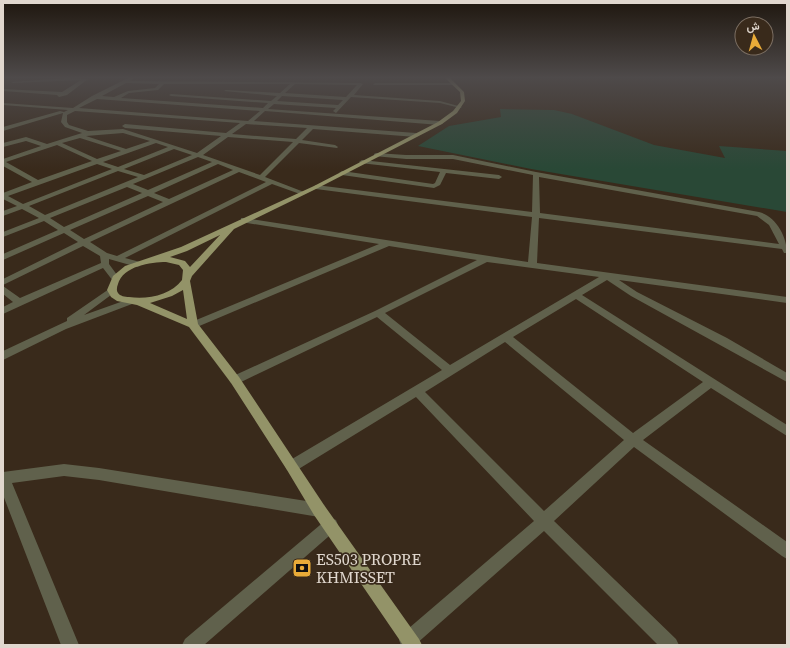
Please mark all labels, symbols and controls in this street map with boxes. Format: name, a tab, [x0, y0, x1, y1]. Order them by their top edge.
north arrow	[734, 16, 774, 56]
text: ش	[746, 18, 760, 35]
place label: ES503 PROPRE KHMISSET	[316, 548, 422, 588]
bank icon: ES503 PROPRE KHMISSET	[291, 557, 313, 579]

